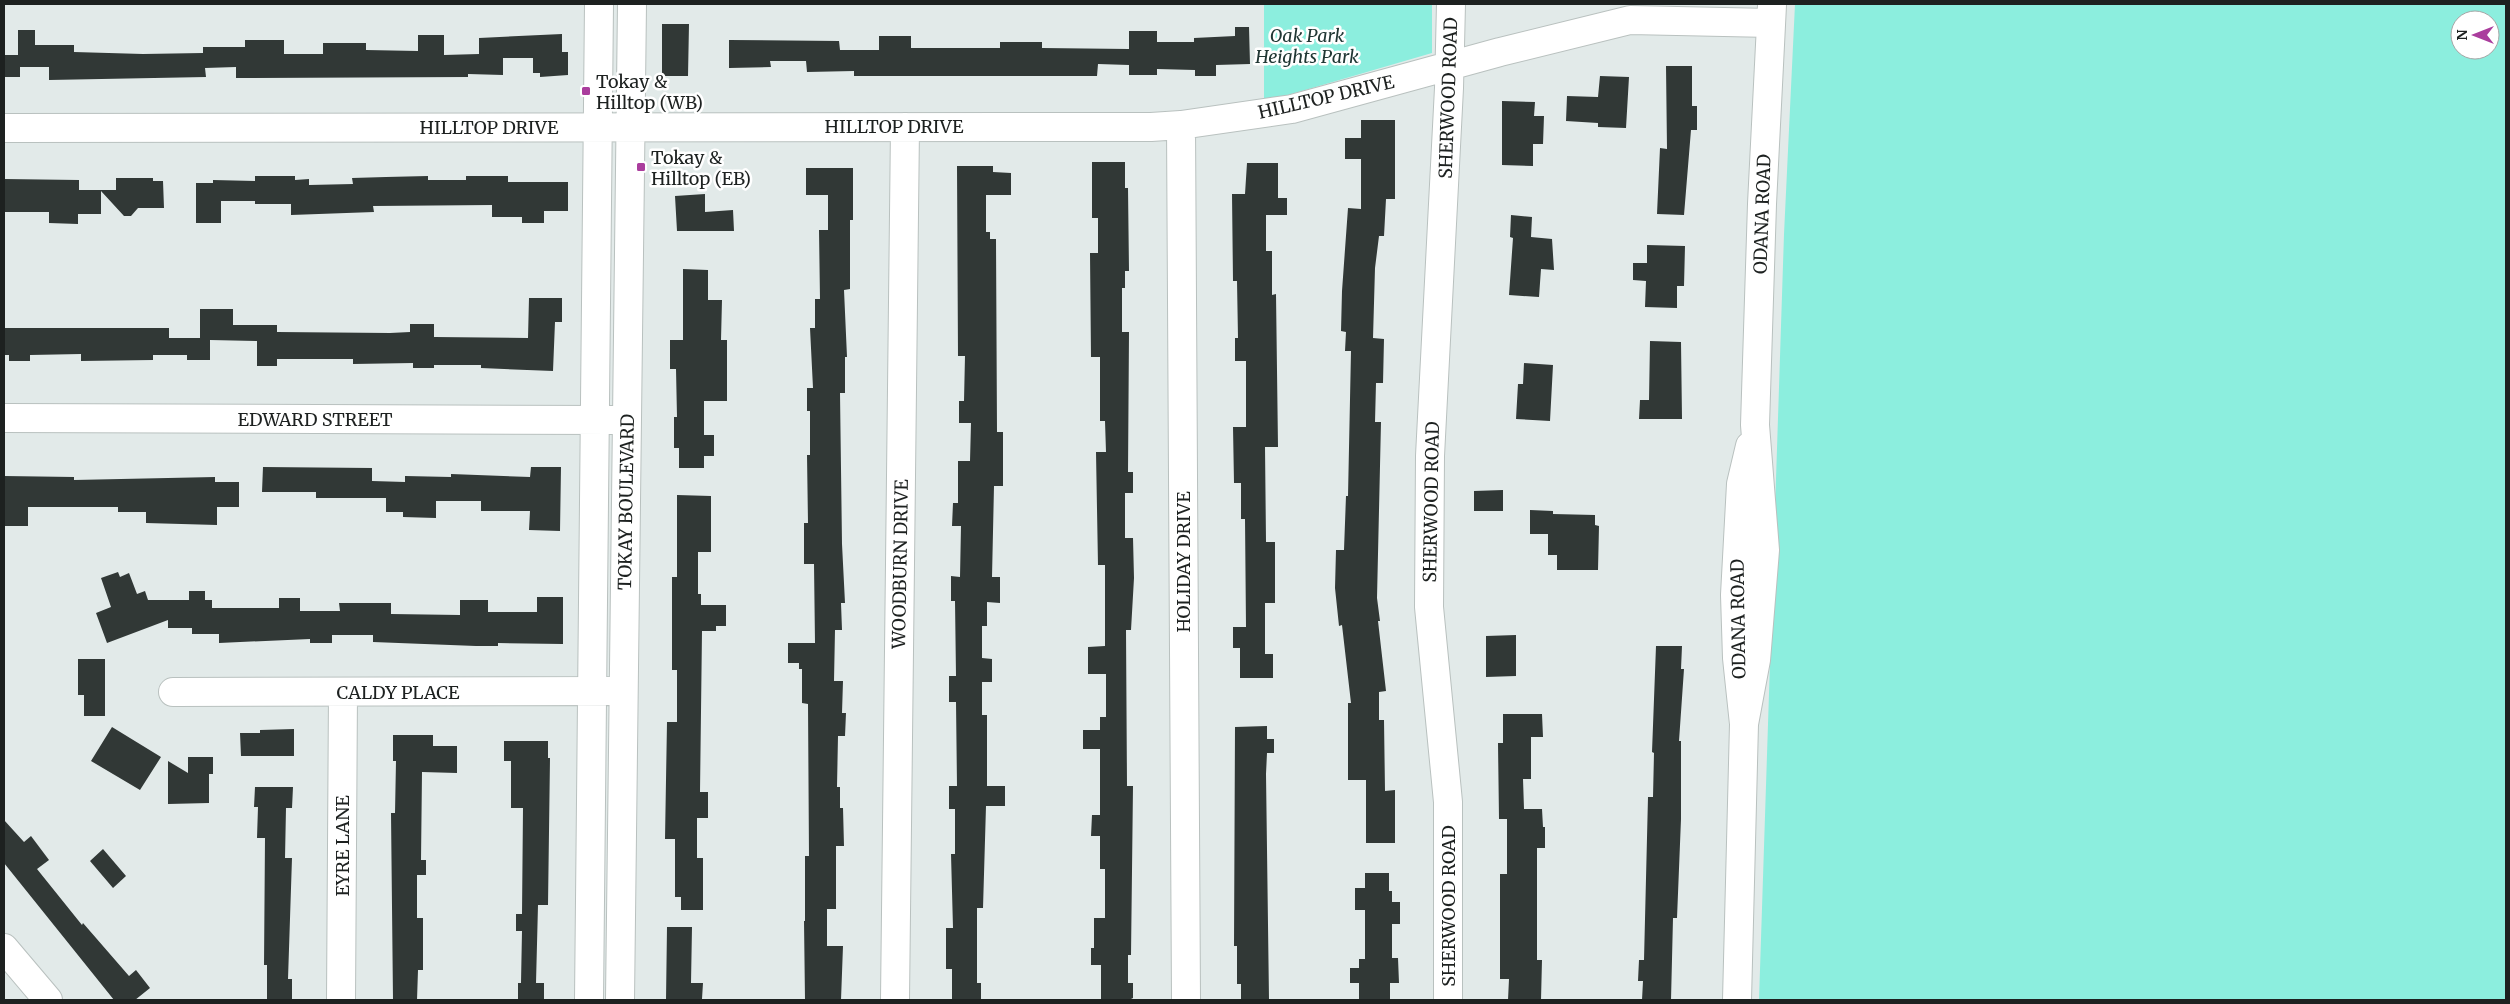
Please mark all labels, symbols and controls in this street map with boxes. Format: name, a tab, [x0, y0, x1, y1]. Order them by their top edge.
north arrow	[2450, 10, 2500, 60]
street label: SHERWOOD ROAD	[1434, 17, 1462, 179]
park label: Oak Park Heights Park	[1254, 24, 1359, 68]
text: N	[2453, 29, 2471, 41]
place label: Tokay & Hilltop (WB)	[596, 70, 703, 114]
street label: HILLTOP DRIVE	[1256, 70, 1397, 124]
marker: Tokay & Hilltop (WB)	[580, 85, 592, 97]
street label: HILLTOP DRIVE	[824, 115, 964, 138]
street label: HILLTOP DRIVE	[419, 116, 559, 139]
place label: Tokay & Hilltop (EB)	[651, 146, 751, 190]
street label: ODANA ROAD	[1748, 154, 1776, 274]
marker: Tokay & Hilltop (EB)	[635, 161, 647, 173]
street label: EDWARD STREET	[237, 408, 393, 431]
street label: TOKAY BOULEVARD	[613, 414, 639, 590]
street label: SHERWOOD ROAD	[1418, 421, 1444, 583]
street label: WOODBURN DRIVE	[887, 478, 913, 650]
street label: HOLIDAY DRIVE	[1172, 491, 1195, 633]
street label: ODANA ROAD	[1725, 559, 1751, 679]
street label: CALDY PLACE	[337, 681, 460, 704]
street label: EYRE LANE	[331, 795, 354, 897]
street label: SHERWOOD ROAD	[1437, 825, 1460, 987]

